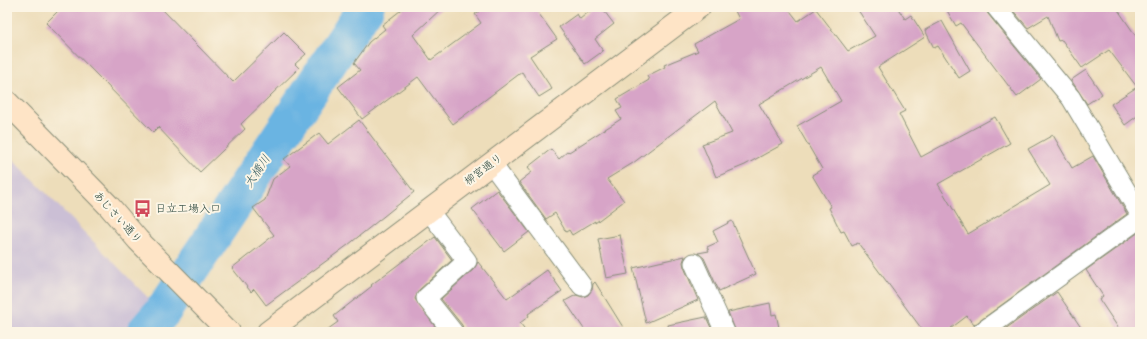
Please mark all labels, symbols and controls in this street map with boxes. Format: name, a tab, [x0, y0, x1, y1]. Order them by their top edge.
street label: 柳宮通り	[462, 151, 505, 188]
water label: 大橋川	[241, 152, 273, 190]
street label: あじさい通り	[91, 188, 145, 246]
bus stop icon: 日立工場入口	[132, 198, 152, 218]
place label: 日立工場入口	[155, 202, 221, 215]

